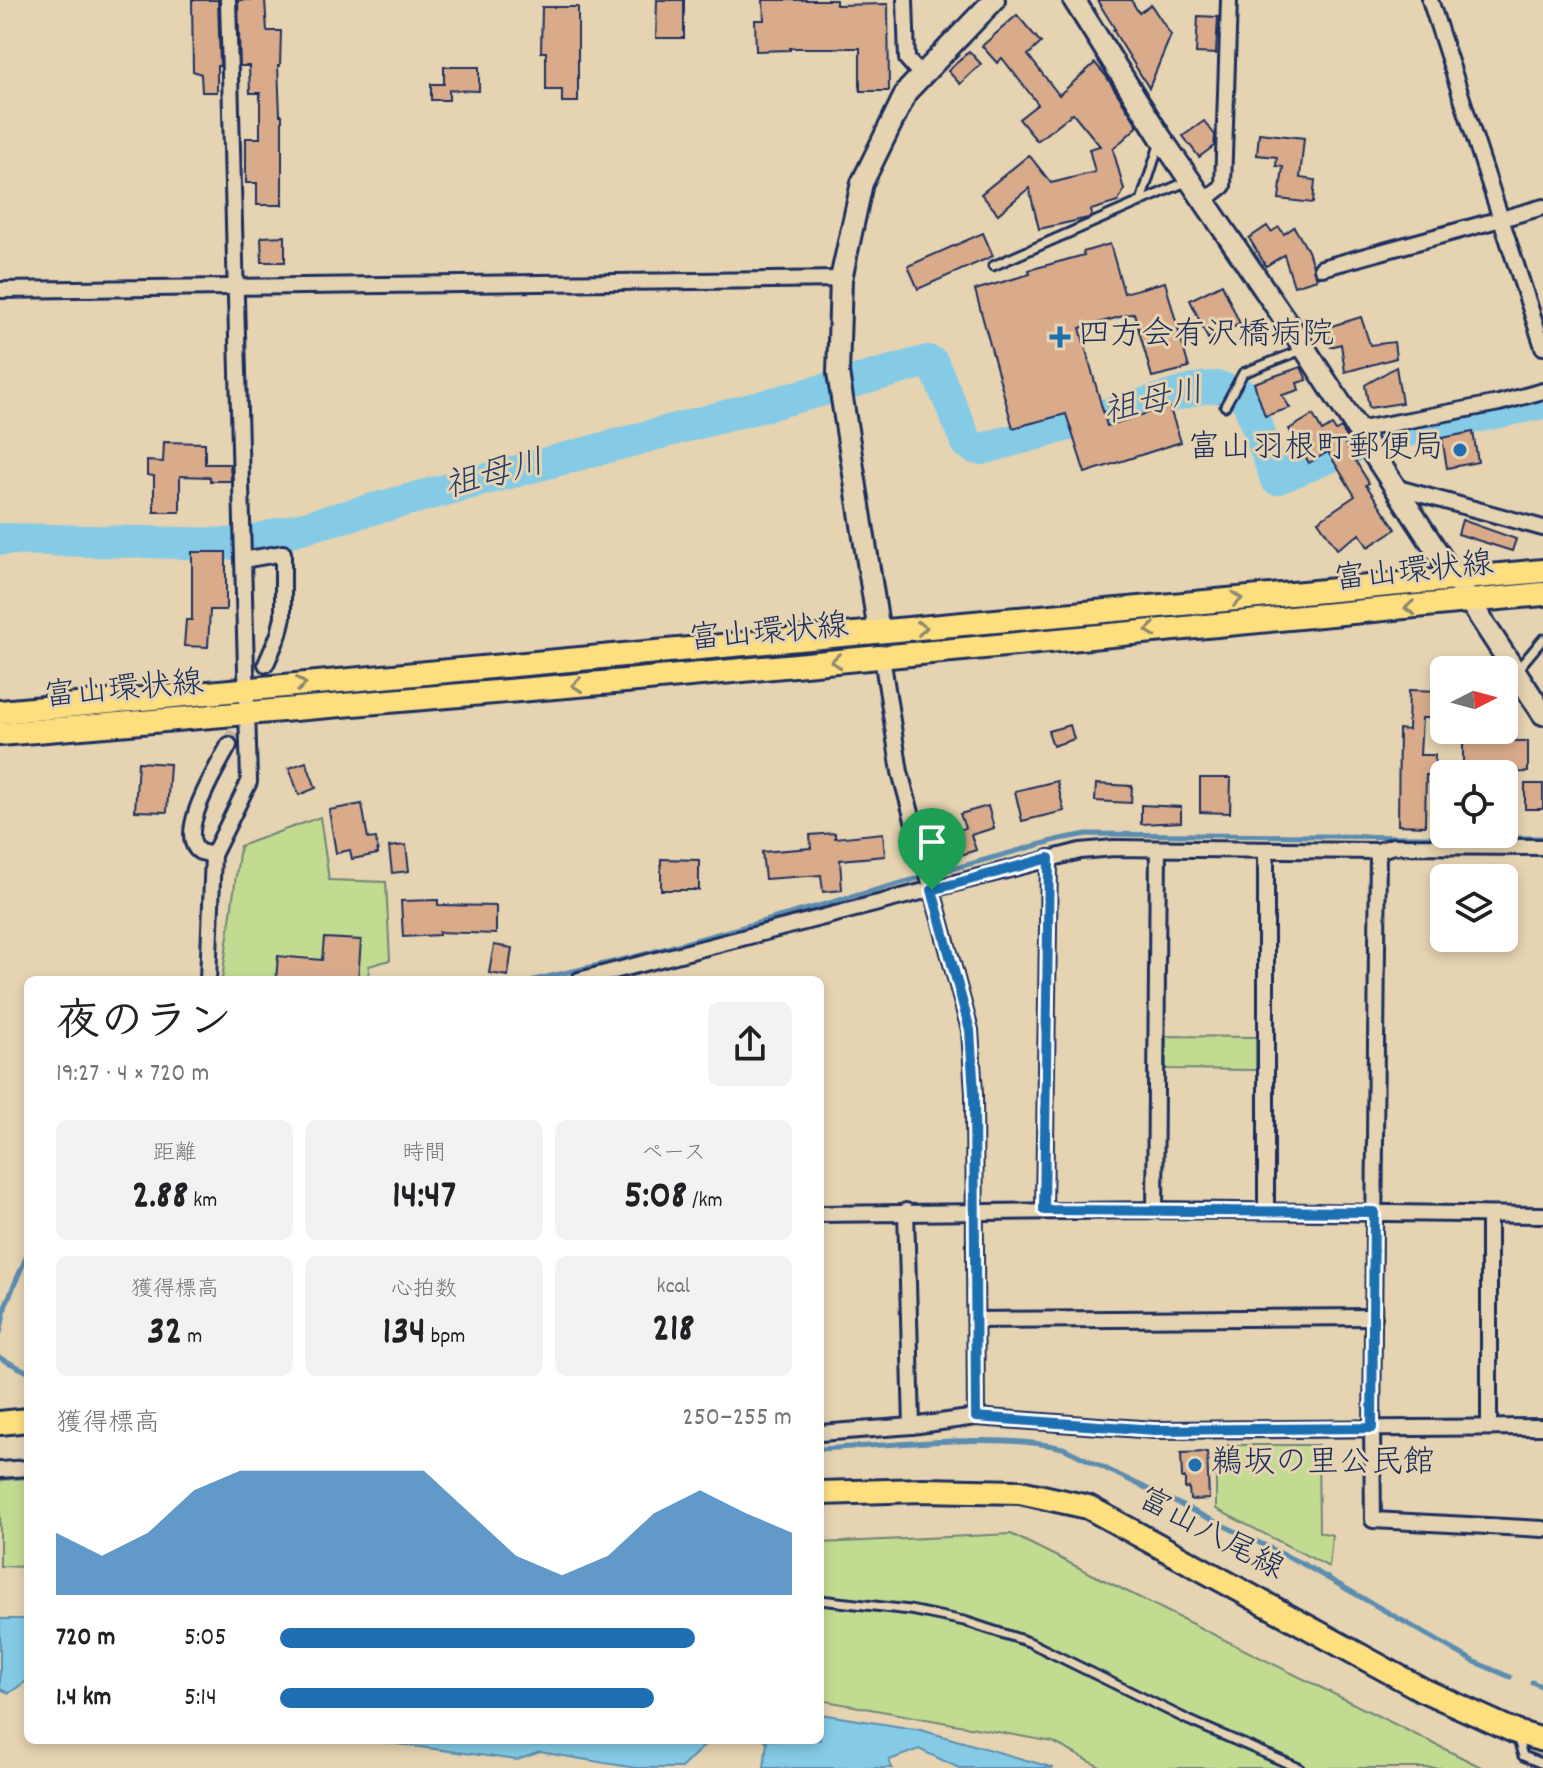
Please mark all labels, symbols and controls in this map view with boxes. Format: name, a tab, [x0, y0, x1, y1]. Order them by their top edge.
place label: 四方会有沢橋病院	[1078, 314, 1334, 360]
marker: 四方会有沢橋病院	[1049, 326, 1071, 348]
water label: 祖母川	[1099, 369, 1209, 439]
place label: 富山羽根町郵便局	[1188, 427, 1444, 473]
water label: 祖母川	[439, 440, 551, 514]
marker: 富山羽根町郵便局	[1451, 441, 1469, 459]
street label: 富山環状線	[1332, 543, 1496, 605]
one-way arrow	[1231, 591, 1244, 608]
one-way arrow	[1403, 599, 1416, 616]
street label: 富山環状線	[687, 605, 851, 665]
one-way arrow	[916, 620, 929, 637]
one-way arrow	[1144, 621, 1157, 638]
one-way arrow	[829, 653, 842, 670]
north arrow	[1430, 656, 1518, 744]
map controls	[1430, 656, 1518, 952]
street label: 富山環状線	[42, 662, 206, 722]
one-way arrow	[295, 676, 308, 693]
one-way arrow	[570, 676, 583, 693]
button: locate	[1430, 760, 1518, 848]
pin	[898, 808, 966, 890]
icon: arrive	[910, 820, 954, 864]
button: layers	[1430, 864, 1518, 952]
text: 夜のラン	[56, 994, 232, 1057]
button: share	[708, 1002, 792, 1086]
text: 19:27 · 4 × 720 m	[56, 1056, 209, 1093]
text: 距離	[153, 1139, 197, 1170]
text: 時間	[402, 1139, 446, 1170]
text: ペース	[641, 1139, 706, 1170]
text: 2.88	[132, 1170, 188, 1227]
text: 14:47	[392, 1170, 456, 1227]
text: 5:08	[624, 1170, 687, 1227]
text: km	[188, 1186, 217, 1217]
text: /km	[687, 1186, 723, 1217]
text: kcal	[657, 1272, 690, 1303]
text: 獲得標高	[131, 1275, 219, 1306]
text: 心拍数	[391, 1275, 457, 1306]
text: 218	[652, 1303, 694, 1360]
text: 32	[147, 1306, 182, 1363]
text: 134	[383, 1306, 426, 1363]
text: m	[182, 1322, 202, 1353]
text: bpm	[426, 1322, 465, 1353]
text: 250–255 m	[682, 1400, 792, 1437]
text: 獲得標高	[56, 1406, 160, 1443]
place label: 鵜坂の里公民館	[1211, 1442, 1435, 1488]
marker: 鵜坂の里公民館	[1186, 1456, 1204, 1474]
street label: 富山八尾線	[1129, 1478, 1291, 1594]
text: 720 m	[56, 1620, 115, 1657]
text: 5:05	[184, 1620, 227, 1657]
text: 1.4 km	[56, 1680, 111, 1717]
text: 5:14	[184, 1680, 217, 1717]

